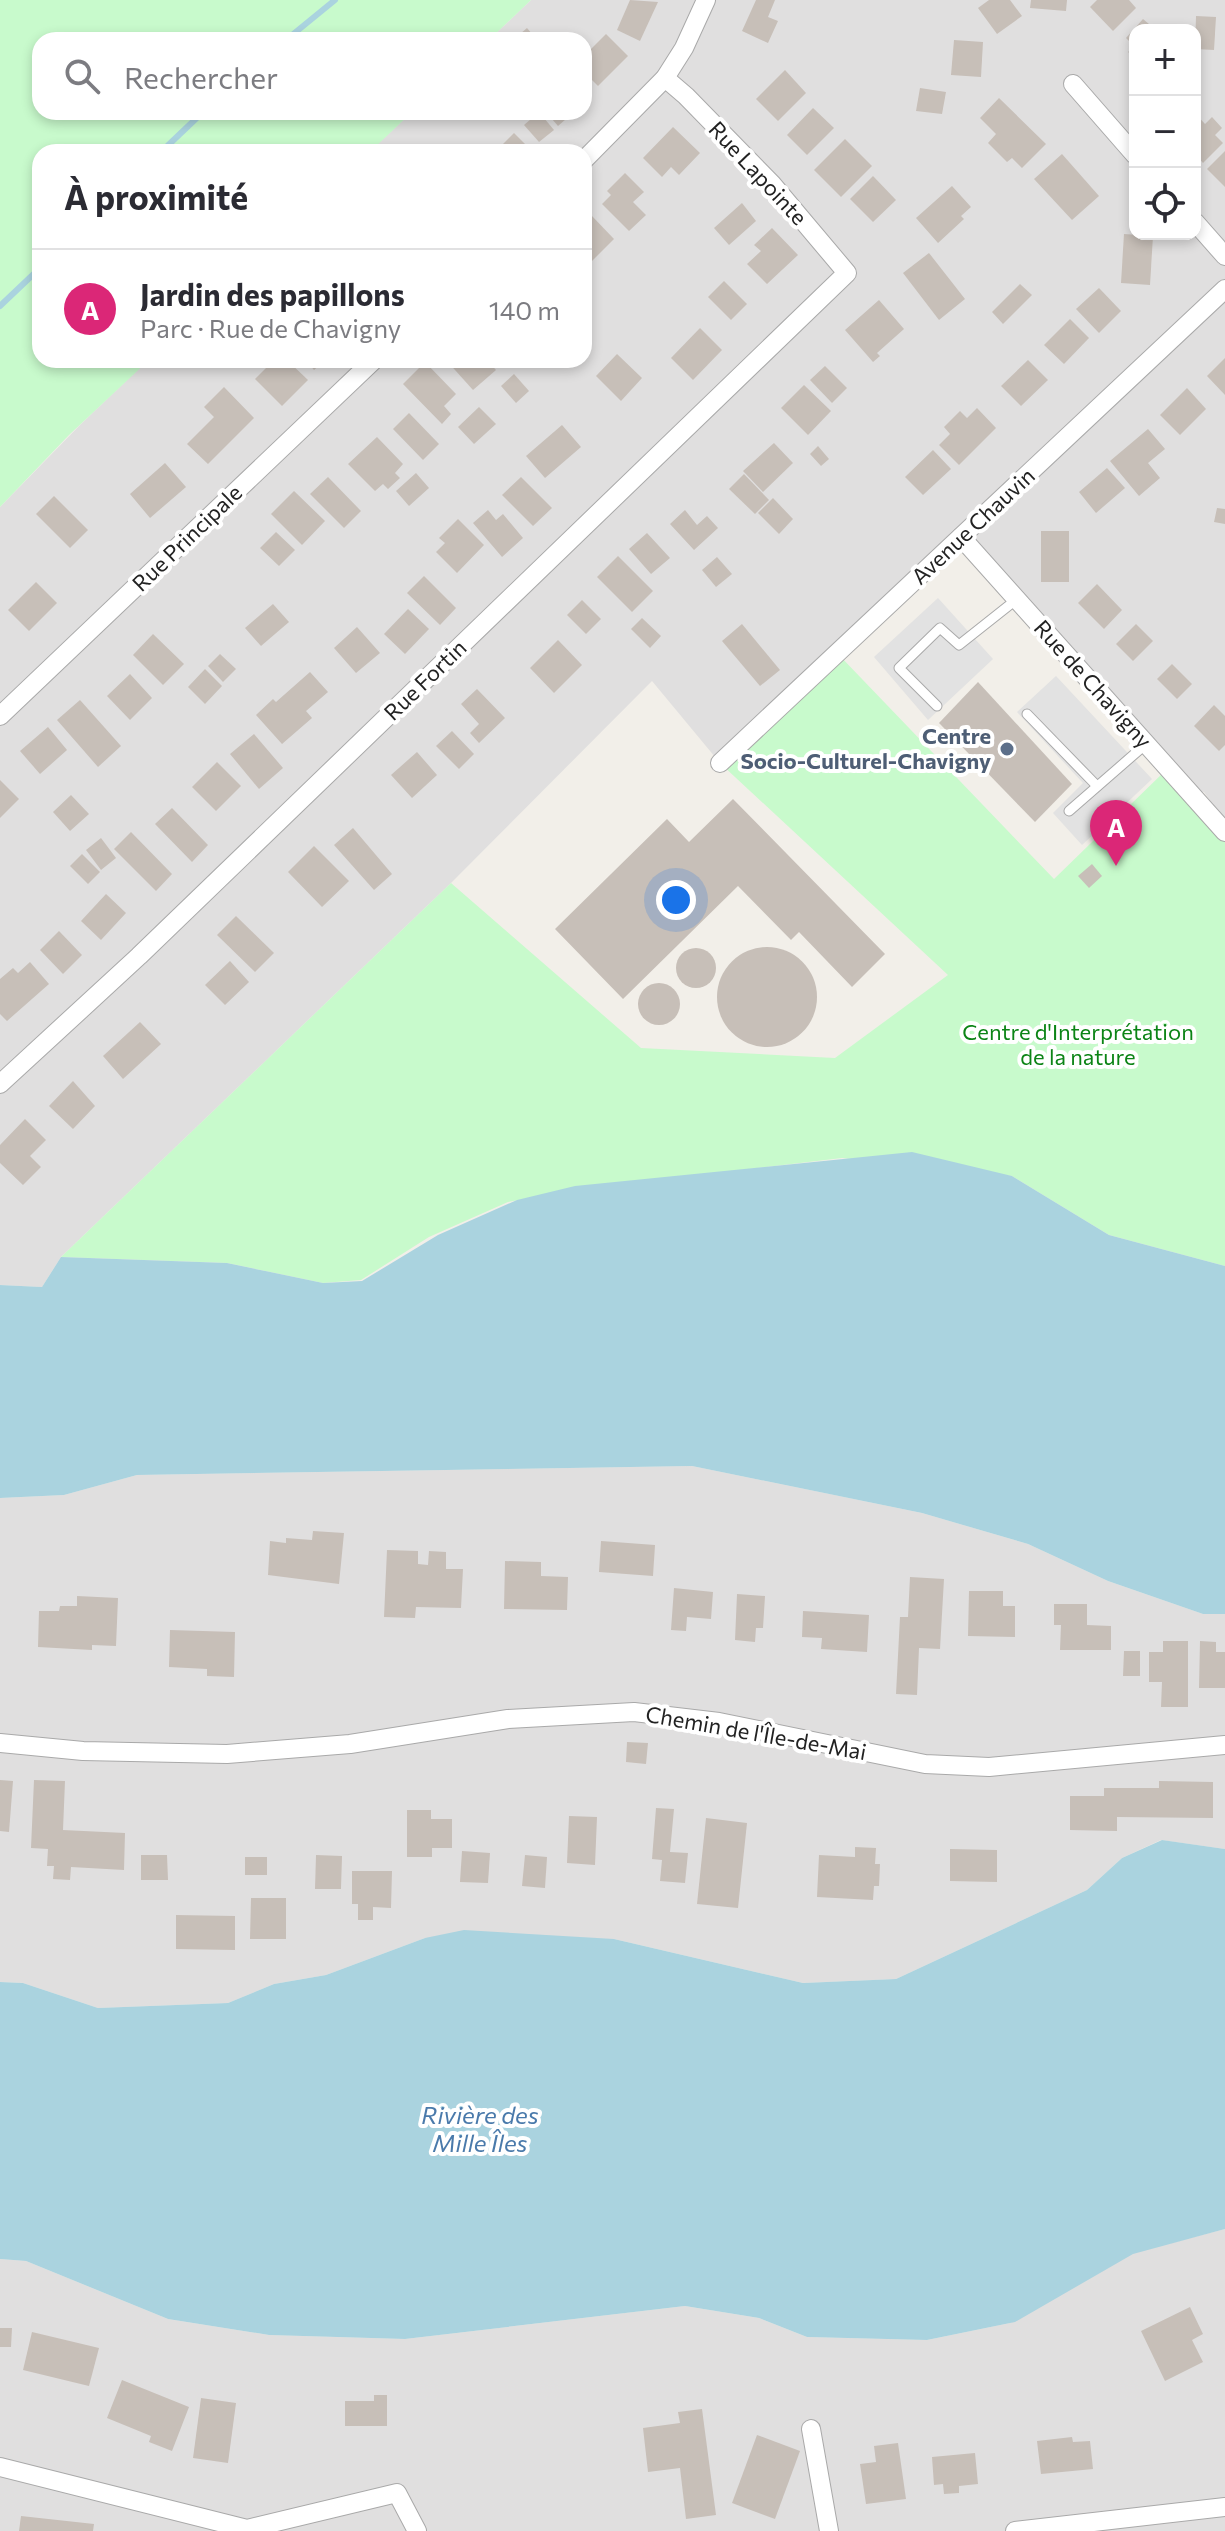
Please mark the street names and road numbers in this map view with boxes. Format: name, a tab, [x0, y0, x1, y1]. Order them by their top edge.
street label: Rue Lapointe	[704, 115, 813, 230]
street label: Avenue Chauvin	[905, 462, 1040, 590]
street label: Rue Principale	[126, 479, 247, 597]
street label: Rue de Chavigny	[1029, 614, 1158, 753]
street label: Rue Fortin	[378, 634, 471, 726]
street label: Chemin de l'Île-de-Mai	[644, 1700, 869, 1765]

